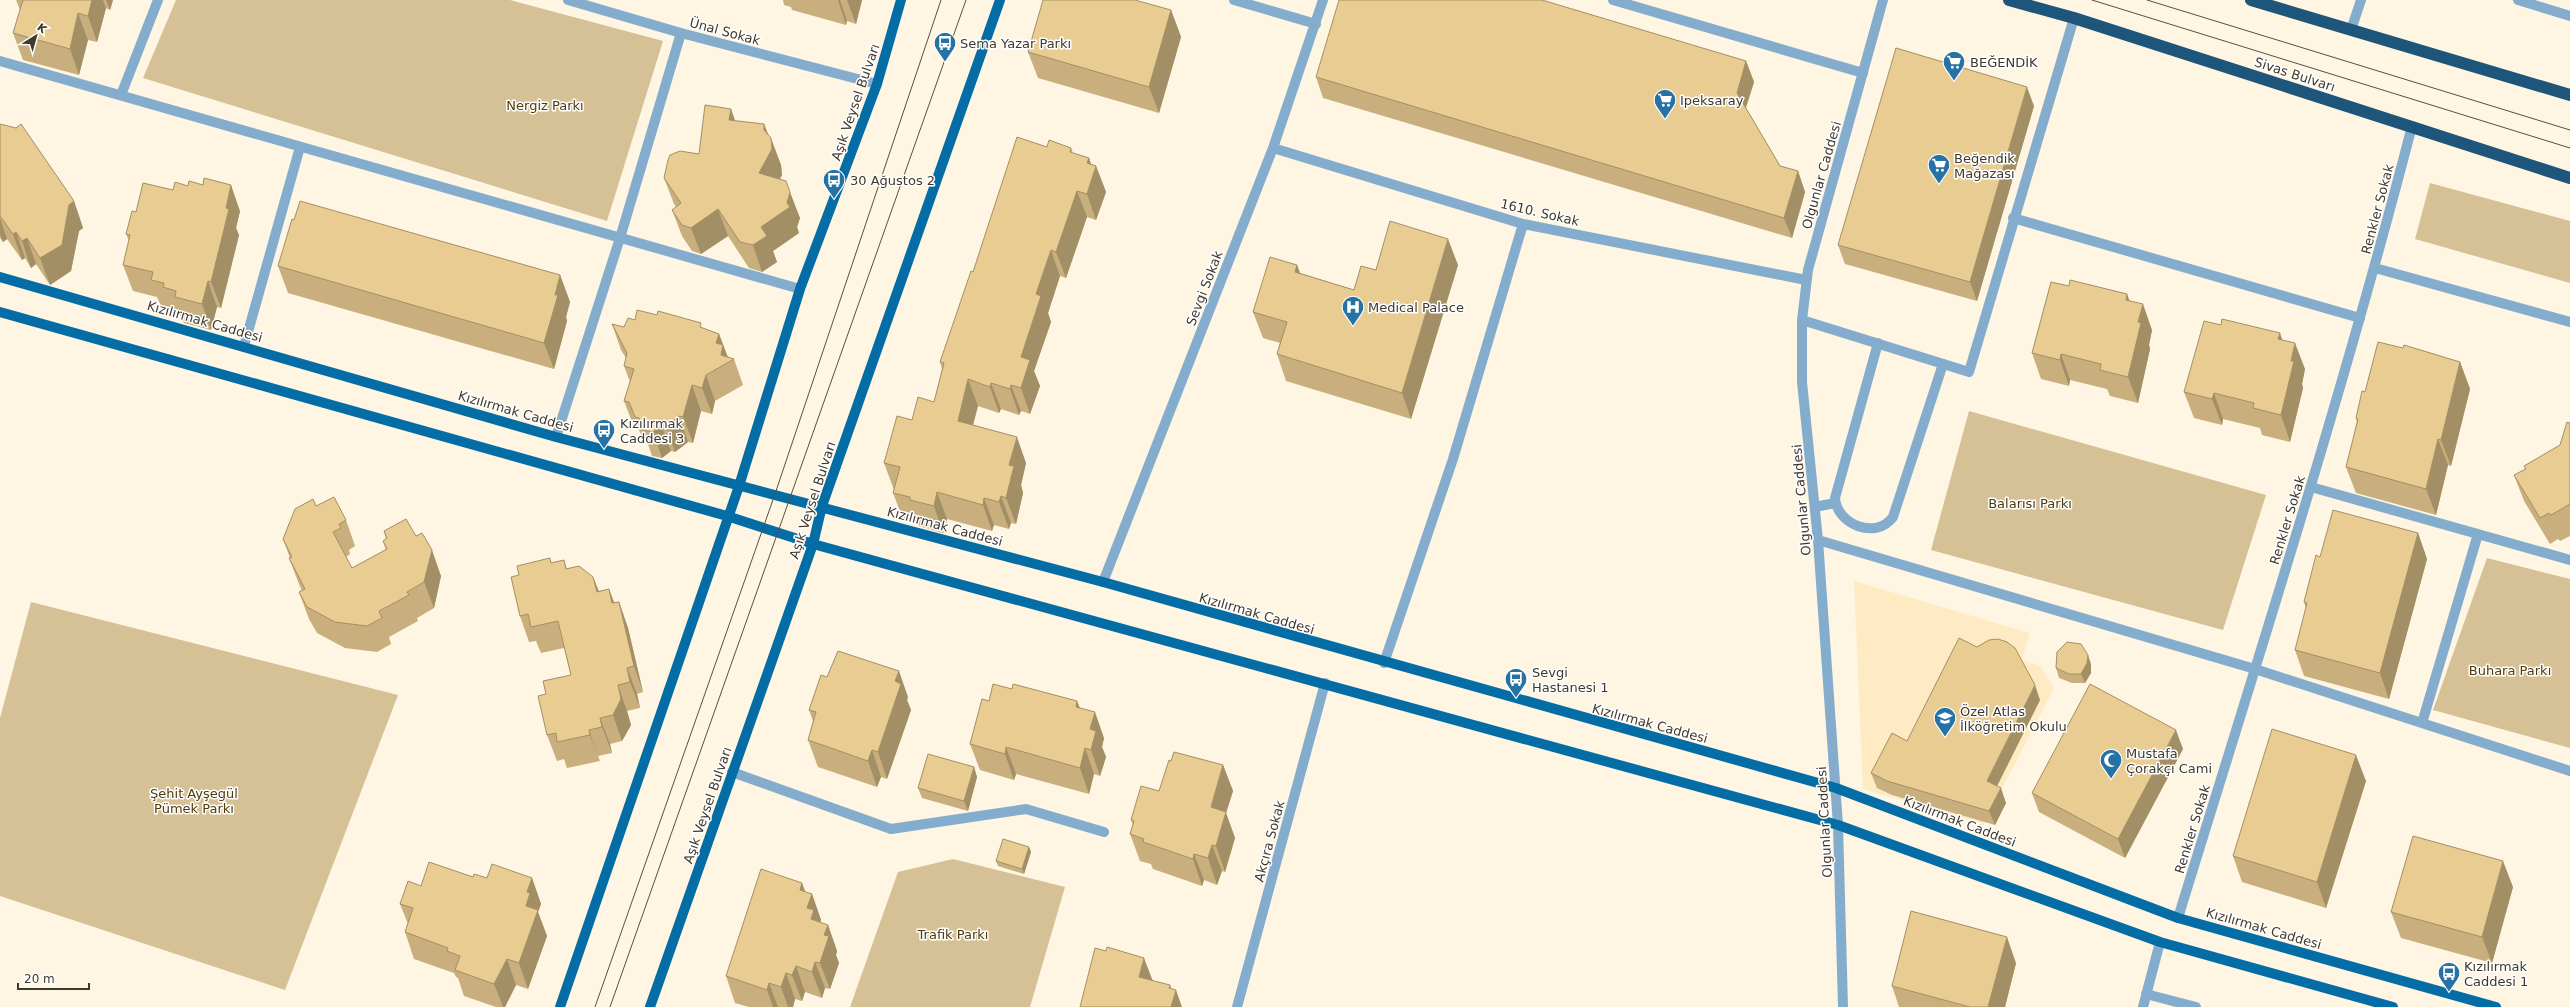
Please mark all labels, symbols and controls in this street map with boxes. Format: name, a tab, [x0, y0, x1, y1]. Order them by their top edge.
street label: Ünal Sokak	[688, 14, 763, 48]
north arrow	[16, 16, 56, 56]
text: K	[34, 21, 49, 36]
bus stop icon: Sema Yazar Parkı	[932, 30, 958, 63]
place label: Sema Yazar Parkı	[960, 36, 1071, 51]
street label: Aşık Veysel Bulvarı	[828, 42, 882, 162]
supermarket icon: BEĞENDİK	[1941, 49, 1967, 82]
street label: Sivas Bulvarı	[2253, 54, 2337, 95]
place label: BEĞENDİK	[1970, 55, 2038, 70]
supermarket icon: Ipeksaray	[1652, 87, 1678, 120]
place label: Ipeksaray	[1680, 93, 1744, 108]
park label: Nergiz Parkı	[506, 98, 584, 113]
street label: Olgunlar Caddesi	[1799, 119, 1844, 231]
place label: Beğendik Mağazası	[1954, 151, 2015, 181]
supermarket icon: Beğendik Mağazası	[1926, 152, 1952, 185]
street label: Renkler Sokak	[2358, 162, 2397, 256]
bus stop icon: 30 Ağustos 2	[821, 167, 847, 200]
place label: 30 Ağustos 2	[850, 173, 935, 188]
street label: 1610. Sokak	[1499, 196, 1581, 229]
street label: Sevgi Sokak	[1183, 248, 1226, 328]
hospital icon: Medical Palace	[1340, 294, 1366, 327]
street label: Kızılırmak Caddesi	[146, 298, 264, 345]
place label: Medical Palace	[1368, 300, 1464, 315]
street label: Kızılırmak Caddesi	[457, 388, 575, 435]
place label: Kızılırmak Caddesi 3	[620, 416, 684, 446]
bus stop icon: Kızılırmak Caddesi 3	[591, 417, 617, 450]
street label: Aşık Veysel Bulvarı	[786, 440, 839, 561]
street label: Olgunlar Caddesi	[1789, 444, 1814, 556]
street label: Renkler Sokak	[2267, 473, 2308, 566]
park label: Balarısı Parkı	[1988, 496, 2072, 511]
street label: Kızılırmak Caddesi	[885, 504, 1004, 549]
street label: Kızılırmak Caddesi	[1198, 590, 1316, 637]
park label: Buhara Parkı	[2469, 663, 2551, 678]
place label: Sevgi Hastanesi 1	[1532, 665, 1609, 695]
bus stop icon: Sevgi Hastanesi 1	[1503, 666, 1529, 699]
street label: Kızılırmak Caddesi	[1590, 701, 1709, 746]
place label: Özel Atlas İlköğretim Okulu	[1960, 703, 2067, 734]
school or university icon: Özel Atlas İlköğretim Okulu	[1932, 705, 1958, 738]
street label: Aşık Veysel Bulvarı	[680, 745, 734, 865]
place label: Mustafa Çorakçı Cami	[2126, 746, 2212, 776]
mosque icon: Mustafa Çorakçı Cami	[2098, 747, 2124, 780]
street label: Olgunlar Caddesi	[1814, 766, 1835, 878]
street label: Renkler Sokak	[2172, 782, 2213, 875]
park label: Şehit Ayşegül Pümek Parkı	[150, 786, 238, 816]
street label: Kızılırmak Caddesi	[1902, 793, 2018, 850]
street label: Akçıra Sokak	[1251, 798, 1288, 883]
street label: Kızılırmak Caddesi	[2205, 905, 2323, 952]
park label: Trafik Parkı	[917, 927, 988, 942]
place label: Kızılırmak Caddesi 1	[2464, 959, 2528, 989]
bus stop icon: Kızılırmak Caddesi 1	[2436, 960, 2462, 993]
scale bar	[18, 965, 89, 991]
text: 20 m	[24, 972, 55, 986]

